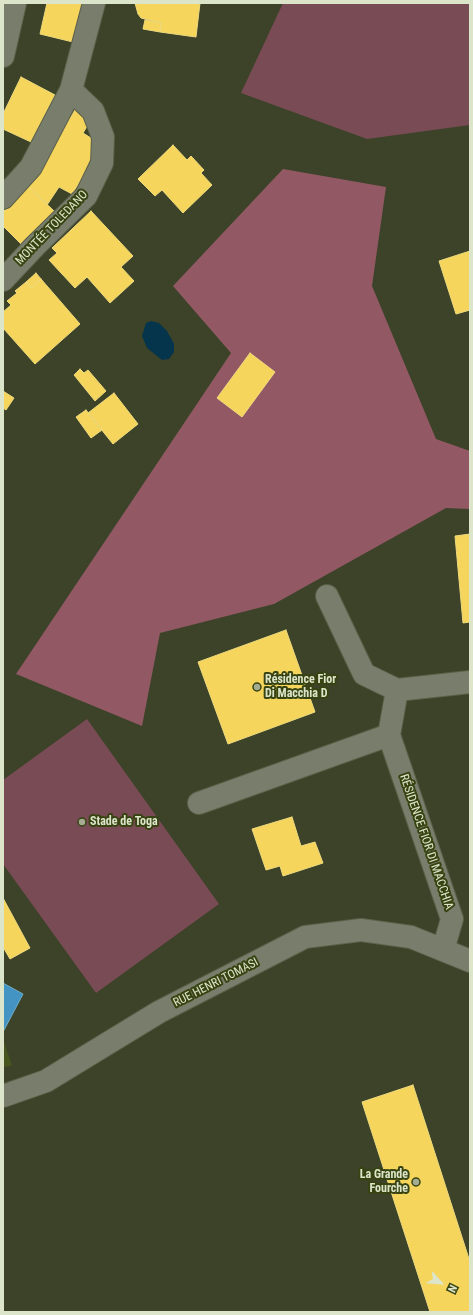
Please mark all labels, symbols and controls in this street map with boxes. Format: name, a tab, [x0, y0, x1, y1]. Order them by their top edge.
street label: MONTÉE TOLEDANO	[13, 188, 91, 268]
place label: Résidence Fior Di Macchia D	[265, 673, 336, 701]
marker: Résidence Fior Di Macchia D	[252, 682, 262, 692]
street label: RÉSIDENCE FIOR DI MACCHIA	[396, 772, 456, 912]
place label: Stade de Toga	[90, 815, 158, 829]
marker: Stade de Toga	[77, 817, 87, 827]
street label: RUE HENRI TOMASI	[171, 955, 261, 1011]
place label: La Grande Fourche	[360, 1168, 408, 1196]
marker: La Grande Fourche	[411, 1177, 421, 1187]
north arrow	[421, 1263, 461, 1303]
text: N	[445, 1283, 460, 1294]

